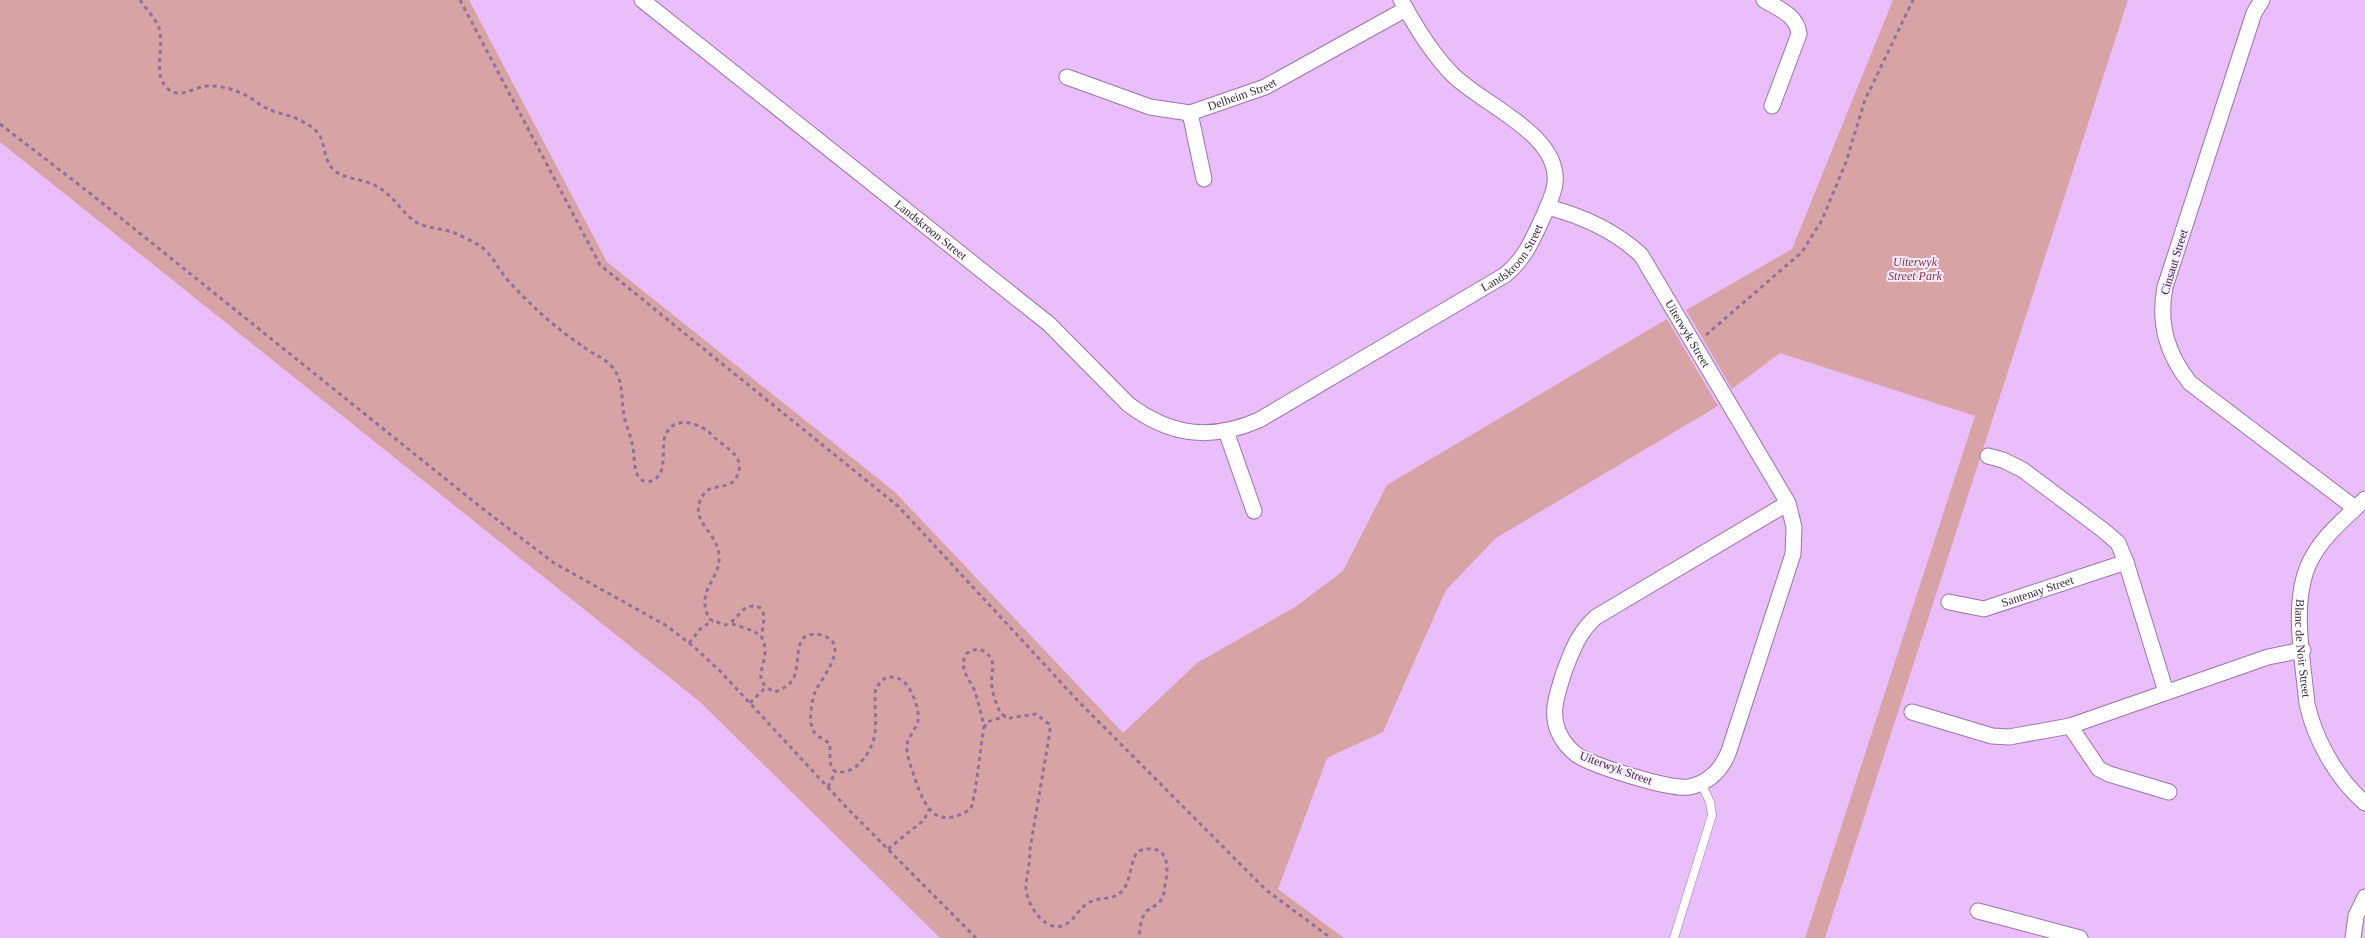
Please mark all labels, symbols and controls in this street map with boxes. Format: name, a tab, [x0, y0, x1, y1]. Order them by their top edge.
street label: Delheim Street	[1206, 75, 1280, 113]
street label: Landskroon Street	[892, 197, 970, 263]
street label: Landskroon Street	[1478, 221, 1546, 295]
street label: Cinsaut Street	[2157, 227, 2191, 296]
park label: Uiterwyk Street Park	[1888, 255, 1943, 283]
street label: Uiterwyk Street	[1662, 297, 1713, 371]
street label: Santenay Street	[2000, 573, 2076, 610]
street label: Blanc de Noir Street	[2292, 599, 2313, 699]
street label: Uiterwyk Street	[1578, 748, 1655, 788]

